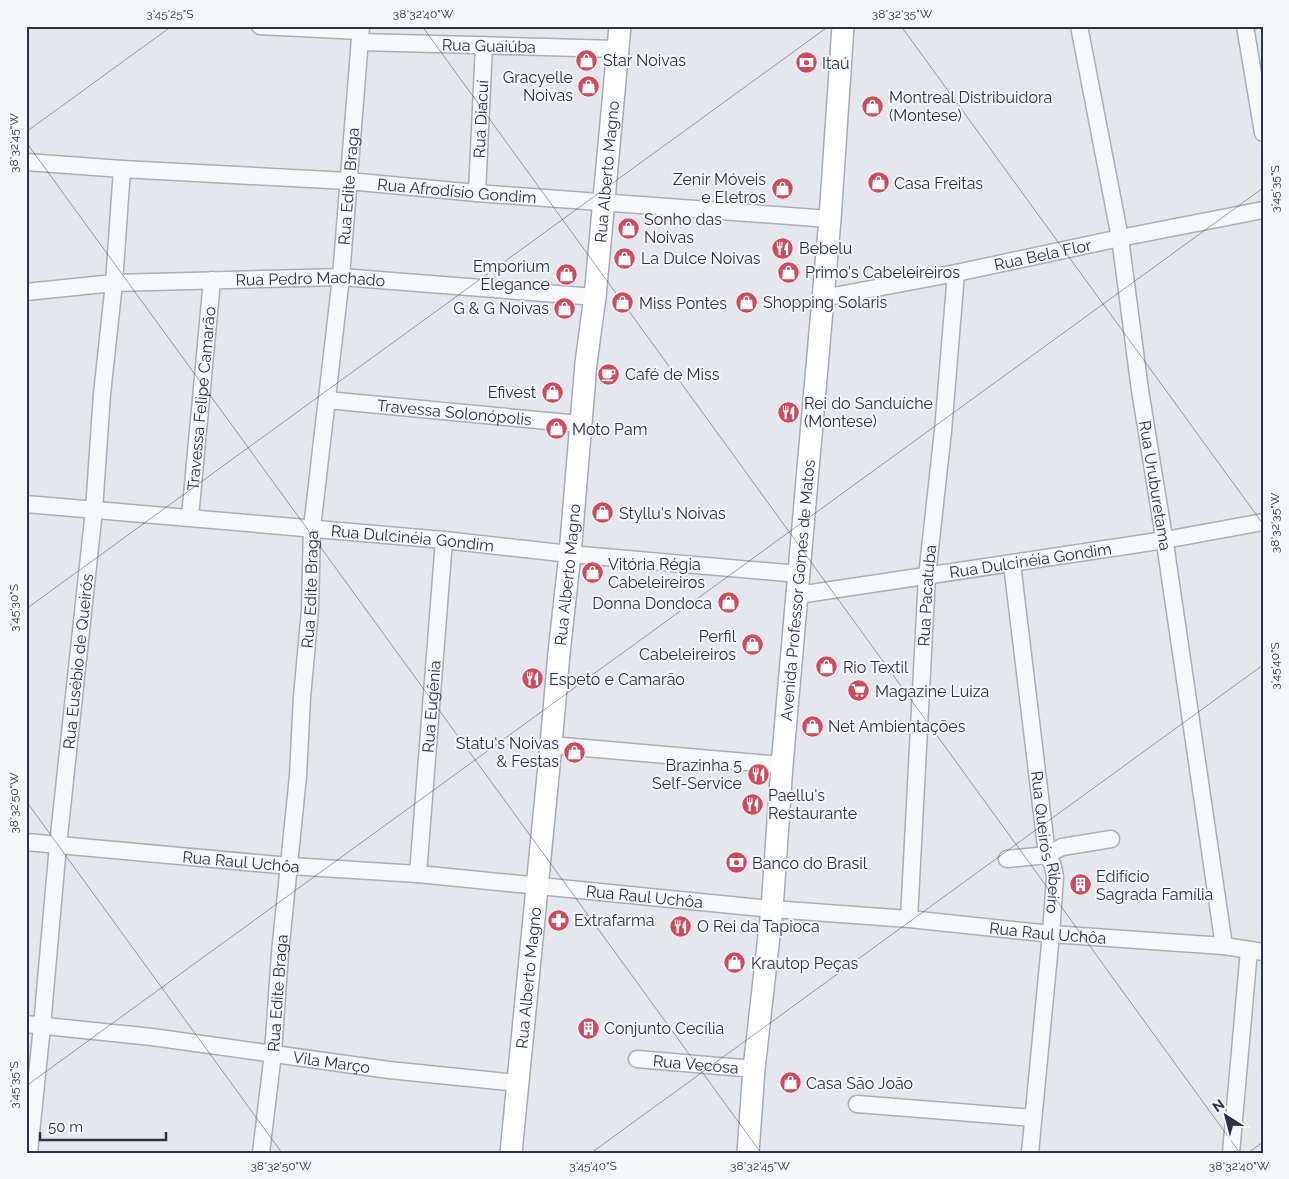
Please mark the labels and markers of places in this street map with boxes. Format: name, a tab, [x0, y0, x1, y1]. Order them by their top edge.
shop icon: Star Noivas	[575, 48, 599, 72]
place label: Star Noivas	[603, 51, 686, 70]
bank icon: Itaú	[794, 51, 818, 75]
place label: Itaú	[822, 54, 849, 73]
place label: Gracyelle Noivas	[503, 68, 573, 105]
shop icon: Gracyelle Noivas	[577, 74, 601, 98]
place label: Montreal Distribuidora (Montese)	[889, 88, 1052, 125]
shop icon: Montreal Distribuidora (Montese)	[861, 94, 885, 118]
place label: Zenir Móveis e Eletros	[673, 170, 766, 207]
shop icon: Casa Freitas	[866, 171, 890, 195]
place label: Casa Freitas	[894, 174, 983, 193]
shop icon: Zenir Móveis e Eletros	[770, 176, 794, 200]
place label: Sonho das Noivas	[644, 210, 722, 247]
shop icon: Sonho das Noivas	[616, 216, 640, 240]
restaurant icon: Bebelu	[771, 236, 795, 260]
place label: Bebelu	[799, 239, 852, 258]
shop icon: La Dulce Noivas	[613, 246, 637, 270]
place label: La Dulce Noivas	[641, 249, 761, 268]
place label: Emporium Elegance	[473, 257, 550, 294]
shop icon: Primo's Cabeleireiros	[777, 260, 801, 284]
shop icon: Emporium Elegance	[554, 263, 578, 287]
place label: Primo's Cabeleireiros	[805, 263, 960, 282]
shop icon: Shopping Solaris	[735, 290, 759, 314]
shop icon: Miss Pontes	[611, 291, 635, 315]
place label: Shopping Solaris	[763, 293, 887, 312]
place label: Miss Pontes	[639, 294, 727, 313]
shop icon: G & G Noivas	[553, 296, 577, 320]
place label: G & G Noivas	[453, 299, 549, 318]
cafe icon: Café de Miss	[597, 362, 621, 386]
place label: Café de Miss	[625, 365, 720, 384]
shop icon: Efivest	[540, 380, 564, 404]
place label: Efivest	[488, 383, 537, 402]
place label: Rei do Sanduíche (Montese)	[804, 394, 933, 431]
restaurant icon: Rei do Sanduíche (Montese)	[776, 400, 800, 424]
shop icon: Moto Pam	[544, 417, 568, 441]
place label: Moto Pam	[572, 420, 647, 439]
shop icon: Styllu's Noivas	[591, 501, 615, 525]
place label: Styllu's Noivas	[619, 504, 726, 523]
place label: Vitória Régia Cabeleireiros	[608, 555, 705, 592]
shop icon: Vitória Régia Cabeleireiros	[580, 561, 604, 585]
shop icon: Donna Dondoca	[716, 591, 740, 615]
place label: Donna Dondoca	[592, 594, 712, 613]
place label: Perfil Cabeleireiros	[639, 627, 737, 664]
shop icon: Perfil Cabeleireiros	[740, 633, 764, 657]
shop icon: Rio Textil	[815, 655, 839, 679]
place label: Rio Textil	[843, 658, 909, 677]
restaurant icon: Espeto e Camarão	[521, 667, 545, 691]
place label: Espeto e Camarão	[549, 670, 685, 689]
supermarket icon: Magazine Luiza	[847, 679, 871, 703]
place label: Magazine Luiza	[875, 682, 989, 701]
shop icon: Net Ambientações	[800, 714, 824, 738]
place label: Net Ambientações	[828, 717, 966, 736]
place label: Statu's Noivas & Festas	[456, 734, 559, 771]
shop icon: Statu's Noivas & Festas	[563, 740, 587, 764]
place label: Brazinha 5 Self-Service	[652, 756, 742, 793]
restaurant icon: Brazinha 5 Self-Service	[746, 762, 770, 786]
place label: Paellu's Restaurante	[768, 786, 857, 823]
restaurant icon: Paellu's Restaurante	[740, 792, 764, 816]
bank icon: Banco do Brasil	[724, 851, 748, 875]
place label: Banco do Brasil	[752, 854, 868, 873]
place label: Edifício Sagrada Família	[1096, 867, 1213, 904]
building icon: Edifício Sagrada Família	[1068, 873, 1092, 897]
pharmacy icon: Extrafarma	[546, 908, 570, 932]
place label: Extrafarma	[574, 911, 654, 930]
restaurant icon: O Rei da Tapioca	[669, 914, 693, 938]
place label: O Rei da Tapioca	[697, 917, 820, 936]
shop icon: Krautop Peças	[723, 951, 747, 975]
place label: Krautop Peças	[751, 954, 858, 973]
building icon: Conjunto Cecília	[576, 1016, 600, 1040]
place label: Conjunto Cecília	[604, 1019, 724, 1038]
shop icon: Casa São João	[778, 1071, 802, 1095]
place label: Casa São João	[806, 1074, 913, 1093]

